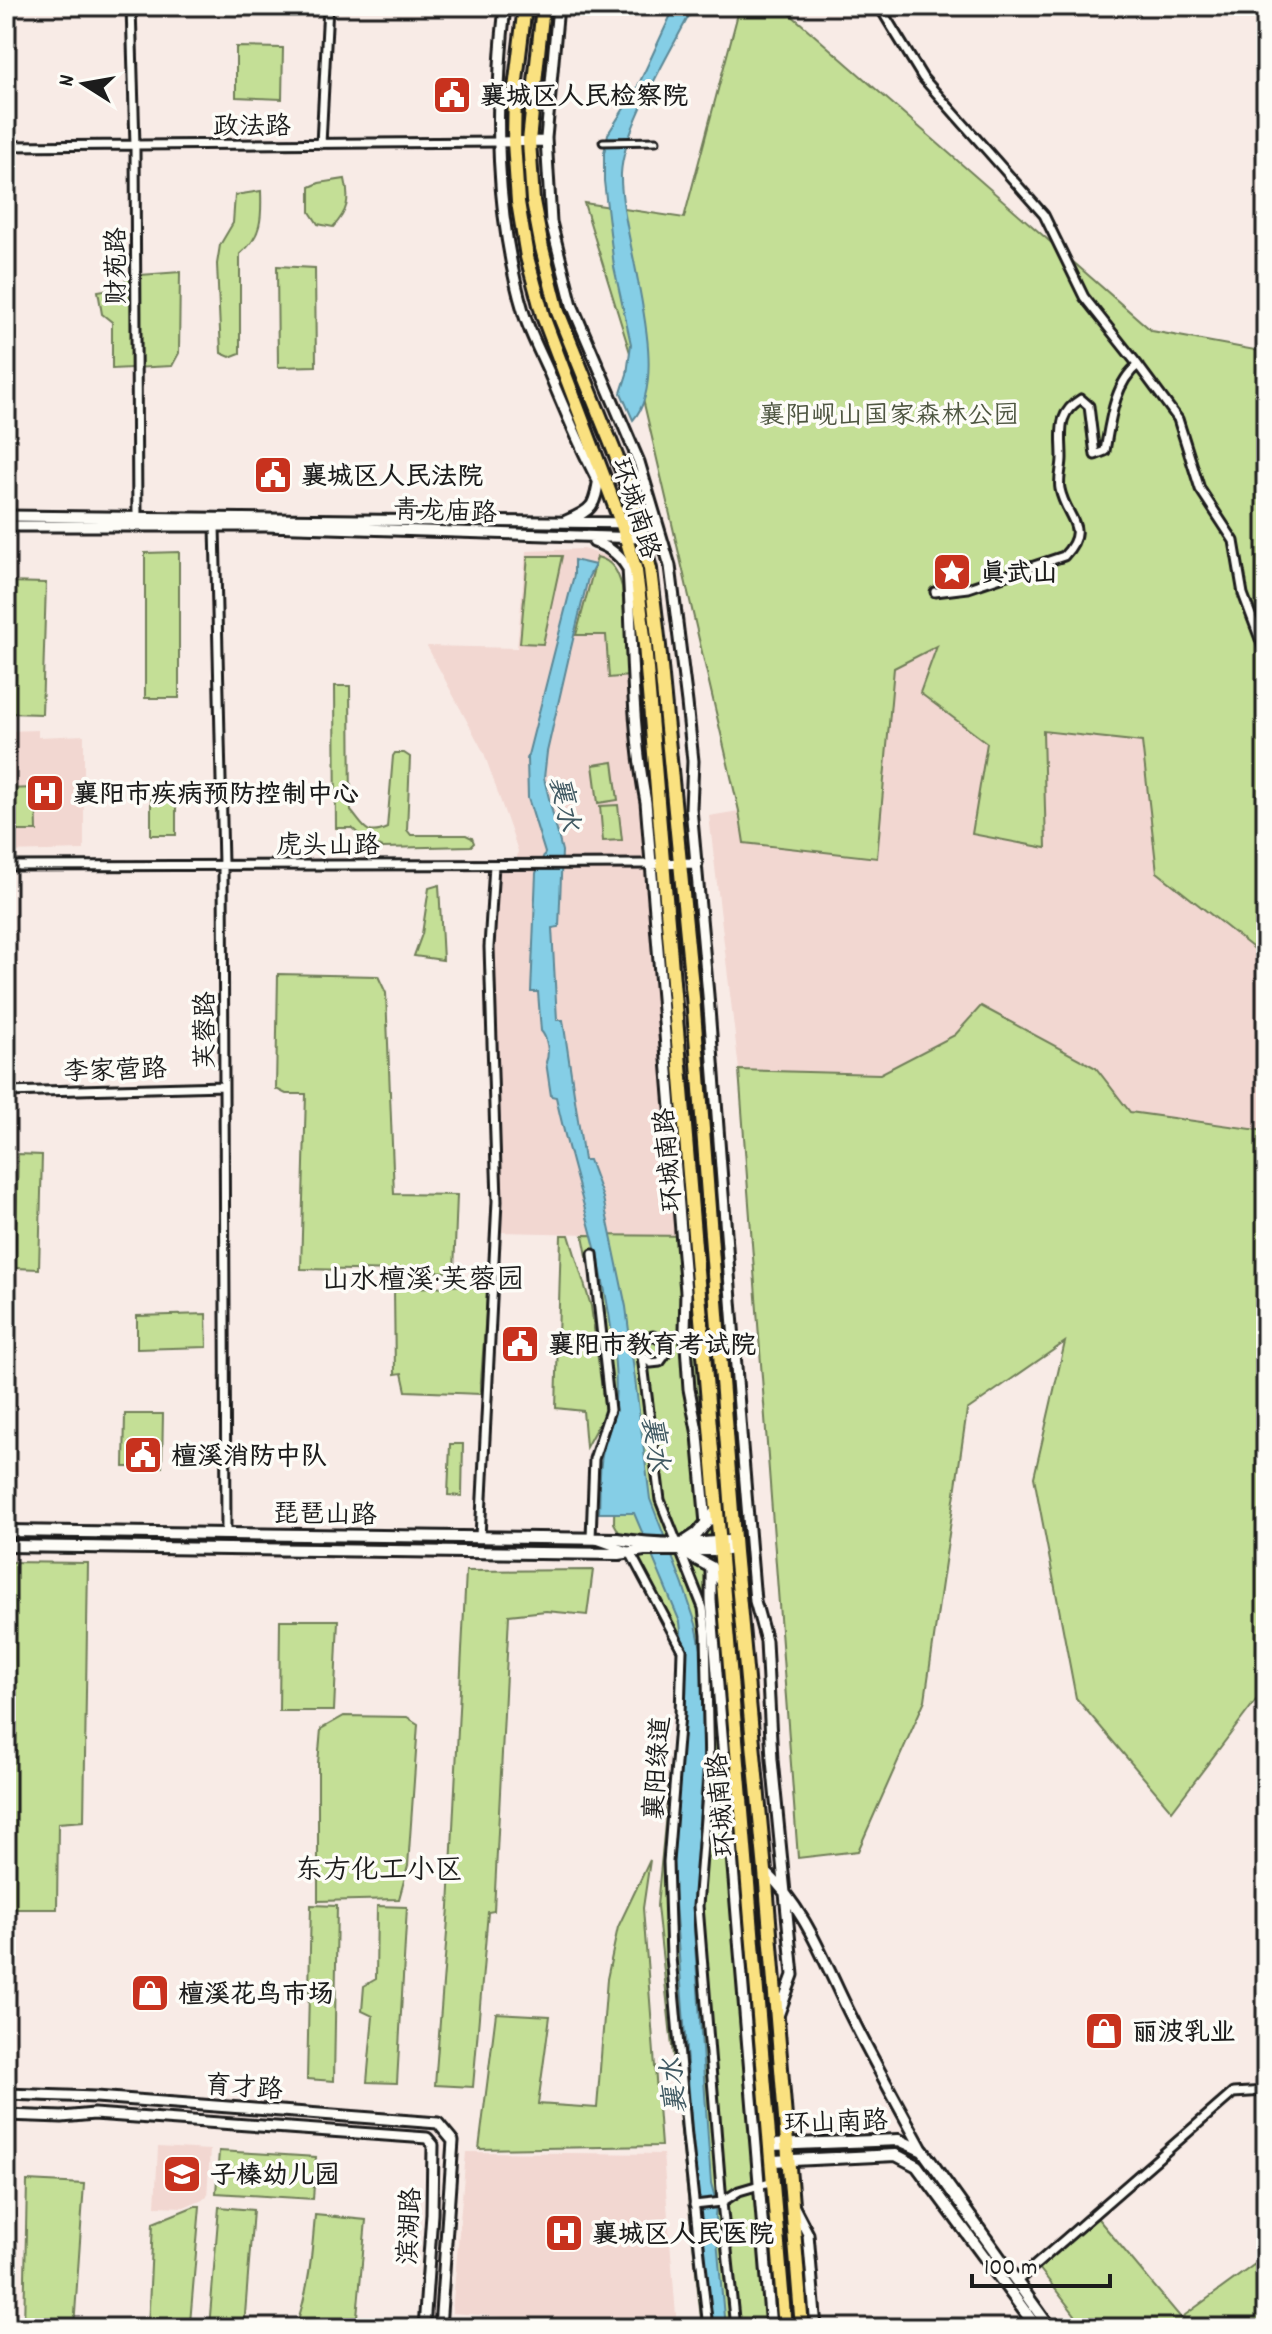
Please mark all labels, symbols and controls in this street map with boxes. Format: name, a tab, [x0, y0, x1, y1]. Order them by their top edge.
north arrow	[44, 44, 124, 124]
text: N	[52, 72, 84, 89]
public building icon: 襄城区人民检察院	[431, 74, 473, 116]
place label: 襄城区人民检察院	[480, 80, 688, 117]
street label: 政法路	[213, 110, 291, 147]
street label: 财苑路	[100, 227, 137, 305]
park label: 襄阳岘山国家森林公园	[759, 399, 1019, 436]
public building icon: 襄城区人民法院	[252, 454, 294, 496]
street label: 环城南路	[600, 454, 667, 564]
place label: 襄城区人民法院	[301, 460, 483, 497]
street label: 青龙庙路	[392, 493, 497, 534]
place icon: 真武山	[931, 551, 973, 593]
place label: 真武山	[980, 557, 1058, 594]
hospital icon: 襄阳市疾病预防控制中心	[24, 772, 66, 814]
water label: 襄水	[536, 772, 587, 837]
place label: 襄阳市疾病预防控制中心	[73, 778, 359, 815]
street label: 虎头山路	[276, 829, 380, 866]
street label: 芙蓉路	[189, 991, 226, 1069]
street label: 李家营路	[63, 1052, 168, 1093]
street label: 环城南路	[648, 1106, 693, 1213]
district label: 山水檀溪·芙蓉园	[322, 1263, 524, 1303]
public building icon: 襄阳市教育考试院	[499, 1323, 541, 1365]
place label: 襄阳市教育考试院	[548, 1329, 756, 1366]
water label: 襄水	[628, 1413, 676, 1475]
public building icon: 檀溪消防中队	[122, 1434, 164, 1476]
place label: 檀溪消防中队	[171, 1440, 327, 1477]
street label: 琵琶山路	[273, 1497, 377, 1536]
street label: 襄阳绿道	[637, 1715, 682, 1821]
street label: 环城南路	[701, 1751, 746, 1858]
district label: 东方化工小区	[295, 1853, 463, 1893]
shop icon: 檀溪花鸟市场	[129, 1972, 171, 2014]
place label: 檀溪花鸟市场	[178, 1978, 334, 2015]
shop icon: 丽波乳业	[1083, 2010, 1125, 2052]
place label: 丽波乳业	[1132, 2016, 1236, 2053]
water label: 襄水	[655, 2055, 699, 2115]
street label: 育才路	[204, 2068, 284, 2111]
street label: 环山南路	[784, 2104, 889, 2145]
school or university icon: 子榛幼儿园	[161, 2153, 203, 2195]
place label: 子榛幼儿园	[210, 2159, 340, 2196]
street label: 滨湖路	[391, 2186, 432, 2266]
hospital icon: 襄城区人民医院	[543, 2212, 585, 2254]
place label: 襄城区人民医院	[592, 2218, 774, 2255]
scale bar	[972, 2238, 1110, 2288]
text: 100 m	[984, 2252, 1037, 2286]

